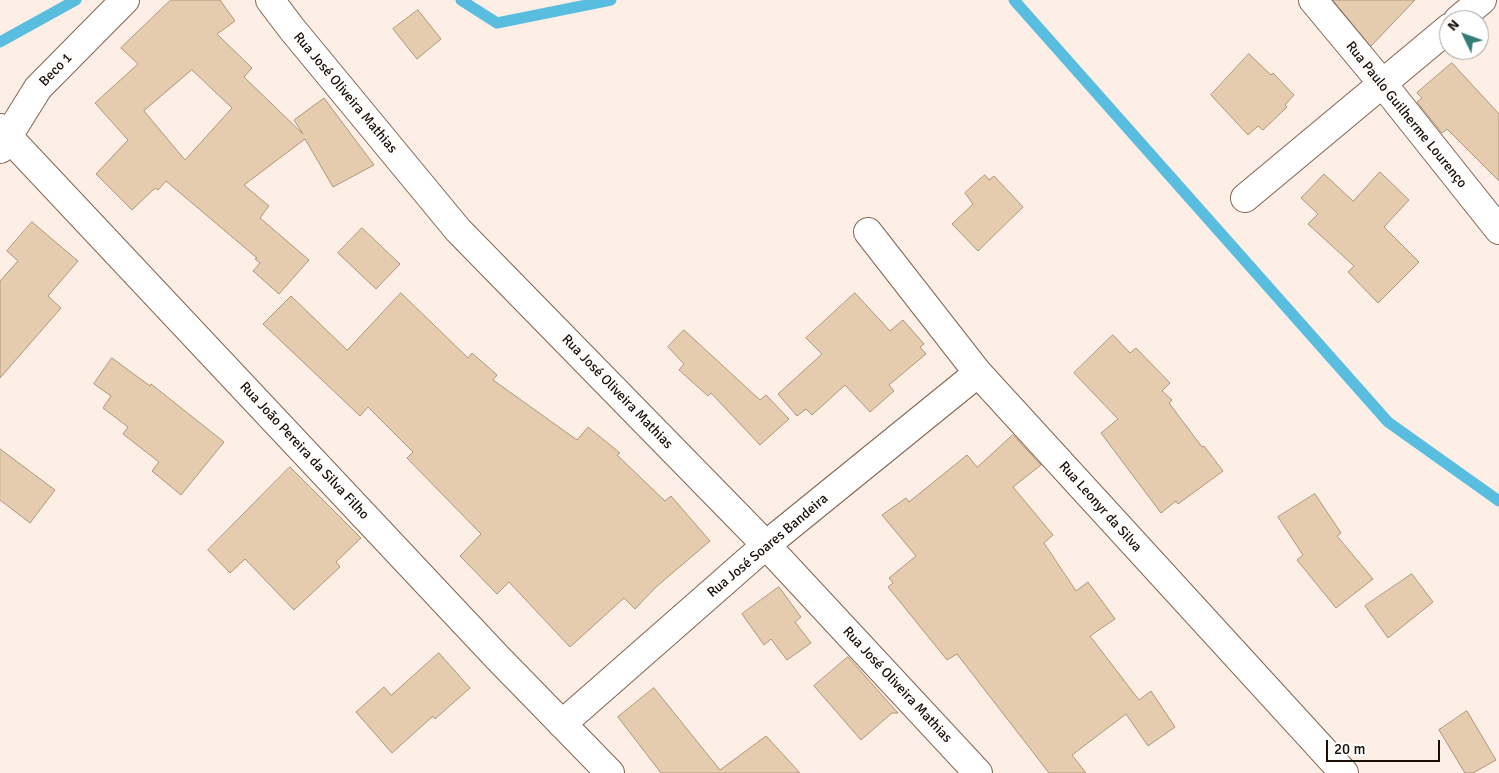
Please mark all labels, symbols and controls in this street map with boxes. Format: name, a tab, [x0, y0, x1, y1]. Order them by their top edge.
north arrow	[1439, 10, 1489, 60]
text: N	[1444, 16, 1463, 35]
street label: Rua José Oliveira Mathias	[290, 29, 400, 157]
street label: Rua Paulo Guilherme Lourenço	[1342, 38, 1470, 192]
street label: Beco 1	[36, 50, 76, 90]
street label: Rua José Oliveira Mathias	[558, 331, 676, 453]
street label: Rua João Pereira da Silva Filho	[236, 379, 372, 523]
street label: Rua Leonyr da Silva	[1055, 458, 1145, 556]
street label: Rua José Soares Bandeira	[704, 491, 832, 601]
street label: Rua José Oliveira Mathias	[839, 623, 955, 747]
scale bar	[1329, 730, 1443, 762]
text: 20 m	[1334, 740, 1365, 758]

